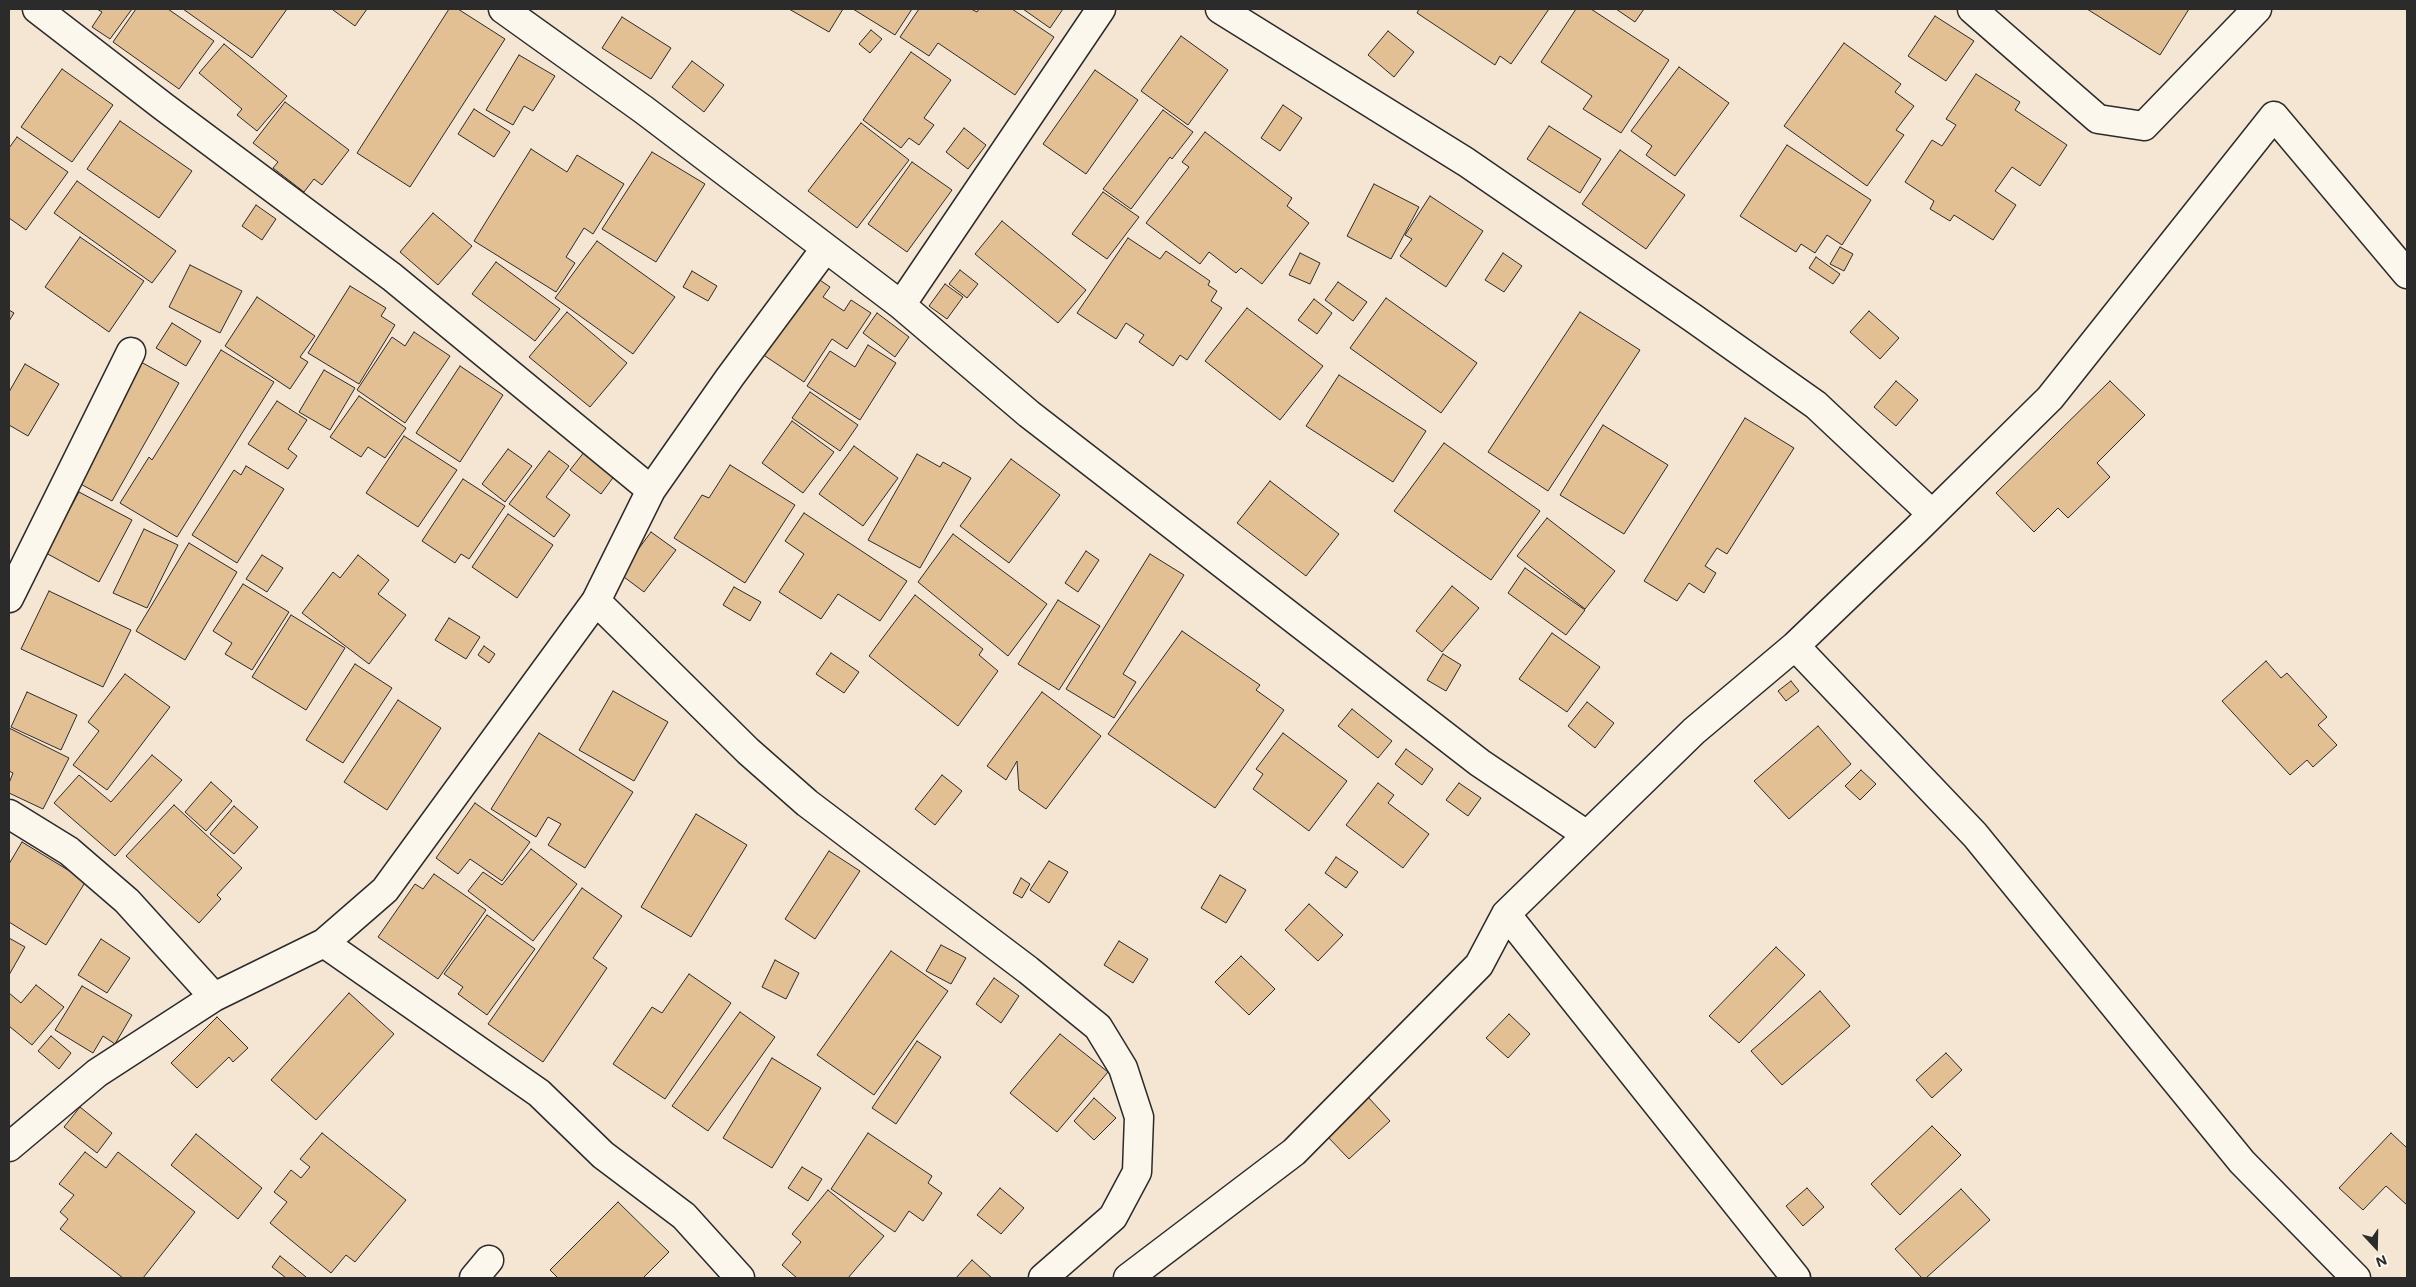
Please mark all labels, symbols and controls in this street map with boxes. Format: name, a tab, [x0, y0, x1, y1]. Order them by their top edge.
north arrow	[2351, 1222, 2401, 1272]
text: N	[2373, 1251, 2390, 1272]

